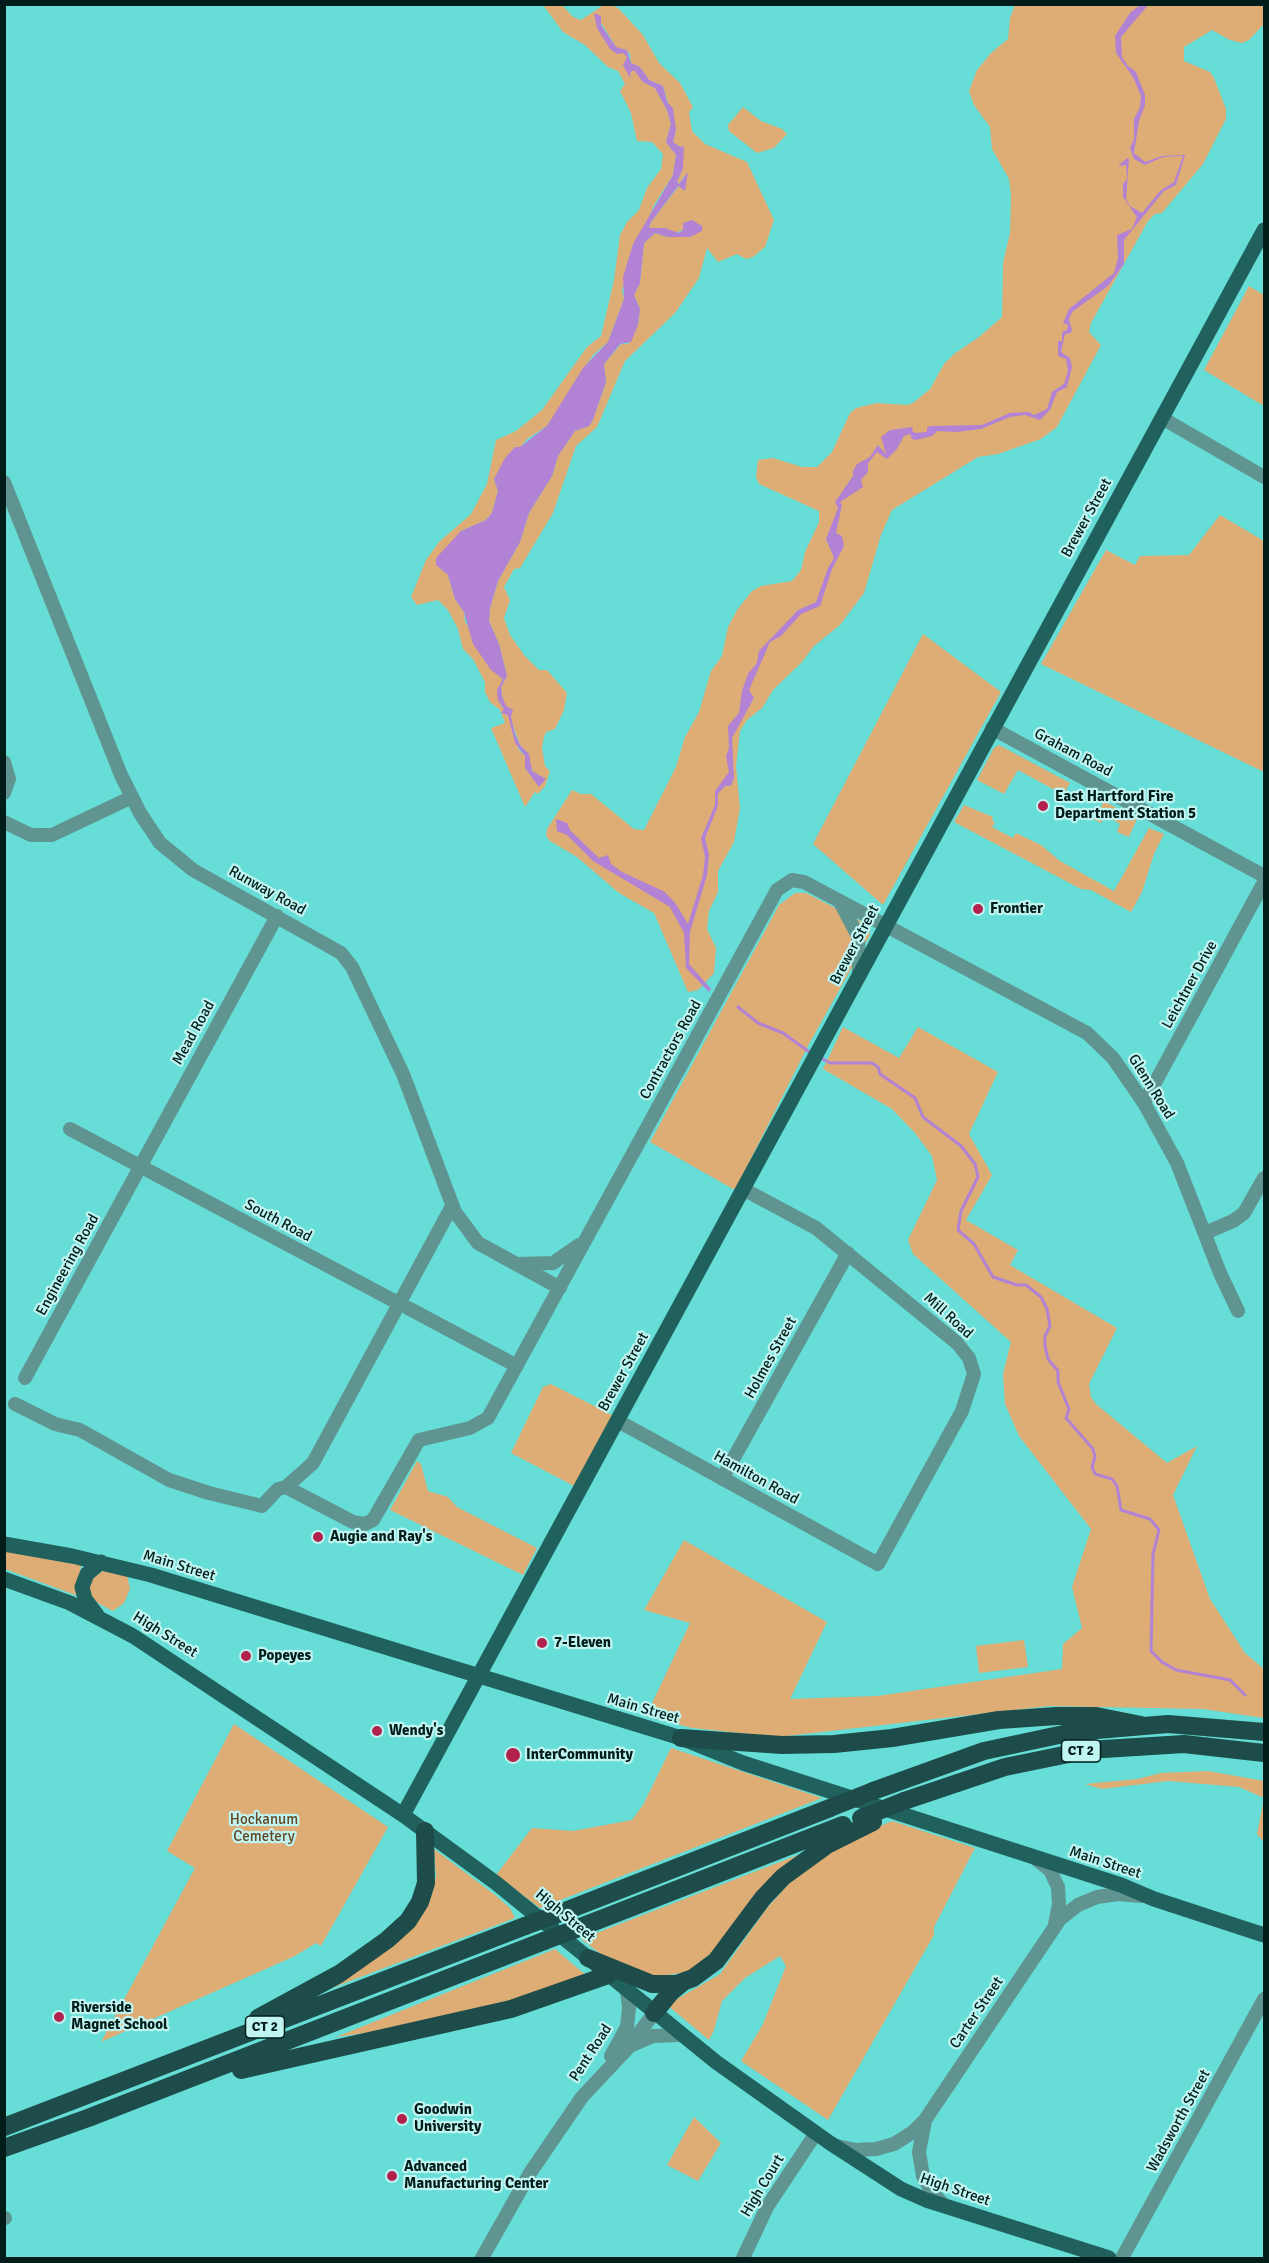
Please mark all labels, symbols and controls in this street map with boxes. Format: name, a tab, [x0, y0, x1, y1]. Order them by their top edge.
street label: Brewer Street	[1058, 475, 1116, 561]
street label: Graham Road	[1031, 725, 1115, 781]
place label: East Hartford Fire Department Station 5	[1055, 788, 1196, 823]
marker: East Hartford Fire Department Station 5	[1036, 799, 1050, 813]
street label: Runway Road	[225, 862, 309, 920]
place label: Frontier	[990, 900, 1043, 918]
street label: Brewer Street	[827, 902, 883, 988]
marker: Frontier	[971, 902, 985, 916]
street label: Leichtner Drive	[1158, 938, 1222, 1032]
street label: Contractors Road	[636, 997, 706, 1103]
street label: Mead Road	[169, 998, 219, 1068]
street label: Glenn Road	[1124, 1051, 1178, 1123]
street label: South Road	[241, 1196, 315, 1246]
street label: Engineering Road	[33, 1211, 103, 1319]
street label: Mill Road	[920, 1289, 976, 1343]
street label: Holmes Street	[741, 1314, 801, 1402]
street label: Brewer Street	[595, 1329, 653, 1415]
street label: Hamilton Road	[710, 1447, 802, 1509]
place label: Augie and Ray's	[330, 1528, 432, 1546]
marker: Augie and Ray's	[311, 1530, 325, 1544]
street label: Main Street	[141, 1547, 217, 1585]
street label: High Street	[129, 1608, 201, 1662]
place label: 7-Eleven	[554, 1634, 611, 1652]
marker: 7-Eleven	[535, 1636, 549, 1650]
place label: Popeyes	[258, 1647, 311, 1665]
marker: Popeyes	[239, 1649, 253, 1663]
street label: Main Street	[605, 1690, 681, 1728]
place label: Wendy's	[389, 1722, 443, 1740]
marker: Wendy's	[370, 1724, 384, 1738]
road number: CT 2	[1062, 1740, 1100, 1762]
marker: InterCommunity	[504, 1746, 522, 1764]
place label: InterCommunity	[526, 1746, 633, 1764]
park label: Hockanum Cemetery	[230, 1811, 298, 1846]
street label: Main Street	[1067, 1843, 1143, 1883]
street label: High Street	[531, 1886, 599, 1946]
street label: Carter Street	[946, 1974, 1008, 2052]
place label: Riverside Magnet School	[71, 1999, 168, 2034]
marker: Riverside Magnet School	[52, 2010, 66, 2024]
road number: CT 2	[246, 2016, 284, 2038]
street label: Pent Road	[566, 2021, 616, 2085]
street label: Wadsworth Street	[1143, 2067, 1215, 2175]
place label: Goodwin University	[414, 2101, 481, 2136]
marker: Goodwin University	[395, 2112, 409, 2126]
street label: High Court	[737, 2152, 789, 2220]
place label: Advanced Manufacturing Center	[404, 2158, 549, 2193]
marker: Advanced Manufacturing Center	[385, 2169, 399, 2183]
street label: High Street	[918, 2170, 992, 2210]

